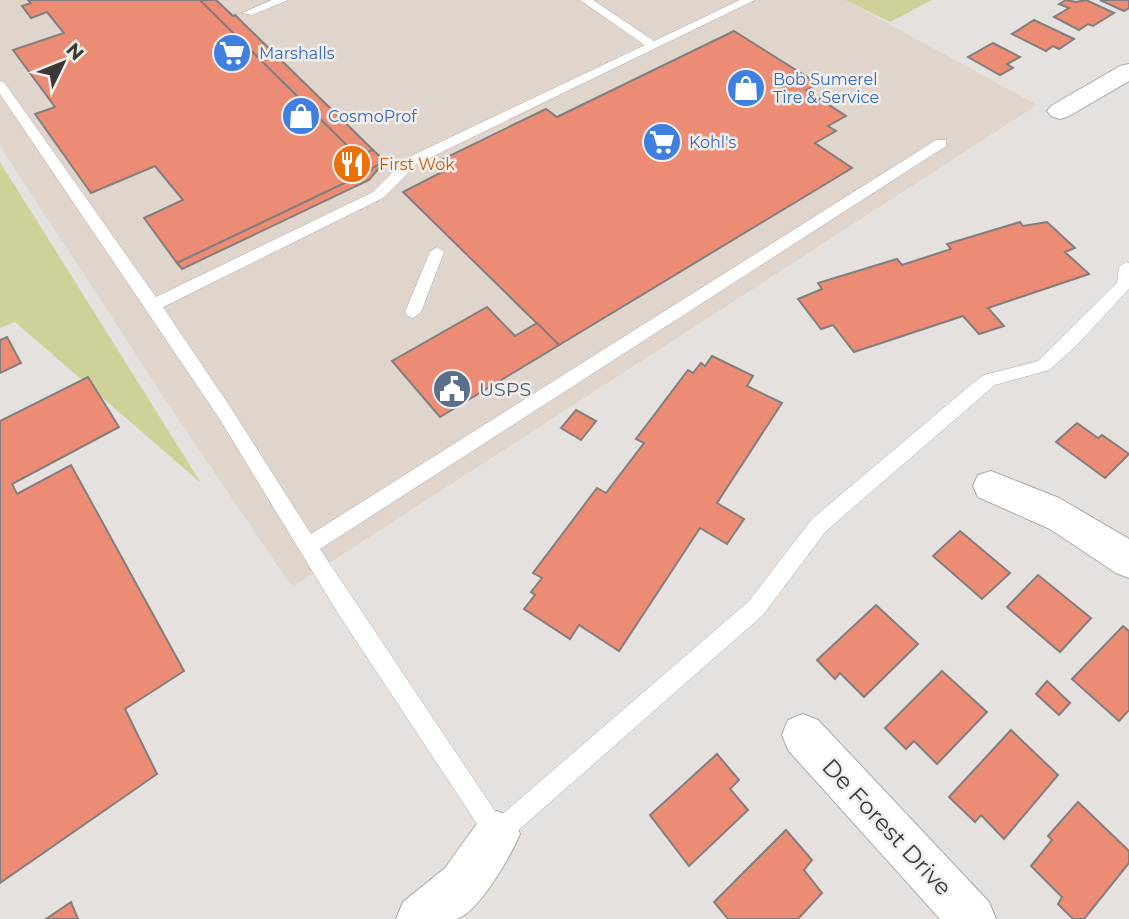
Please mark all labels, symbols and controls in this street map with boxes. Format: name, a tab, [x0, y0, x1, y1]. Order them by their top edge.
north arrow	[28, 28, 98, 98]
supermarket icon: Marshalls	[211, 32, 253, 74]
text: N	[61, 38, 89, 65]
place label: Marshalls	[259, 44, 335, 63]
shop icon: Bob Sumerel Tire & Service	[725, 67, 767, 109]
place label: Bob Sumerel Tire & Service	[773, 70, 879, 107]
shop icon: CosmoProf	[280, 95, 322, 137]
place label: CosmoProf	[328, 107, 417, 126]
supermarket icon: Kohl's	[641, 121, 683, 163]
place label: Kohl's	[689, 133, 736, 152]
restaurant icon: First Wok	[331, 143, 373, 185]
place label: First Wok	[379, 155, 455, 174]
public building icon: USPS	[431, 368, 473, 410]
place label: USPS	[479, 378, 531, 401]
street label: De Forest Drive	[816, 753, 958, 901]

